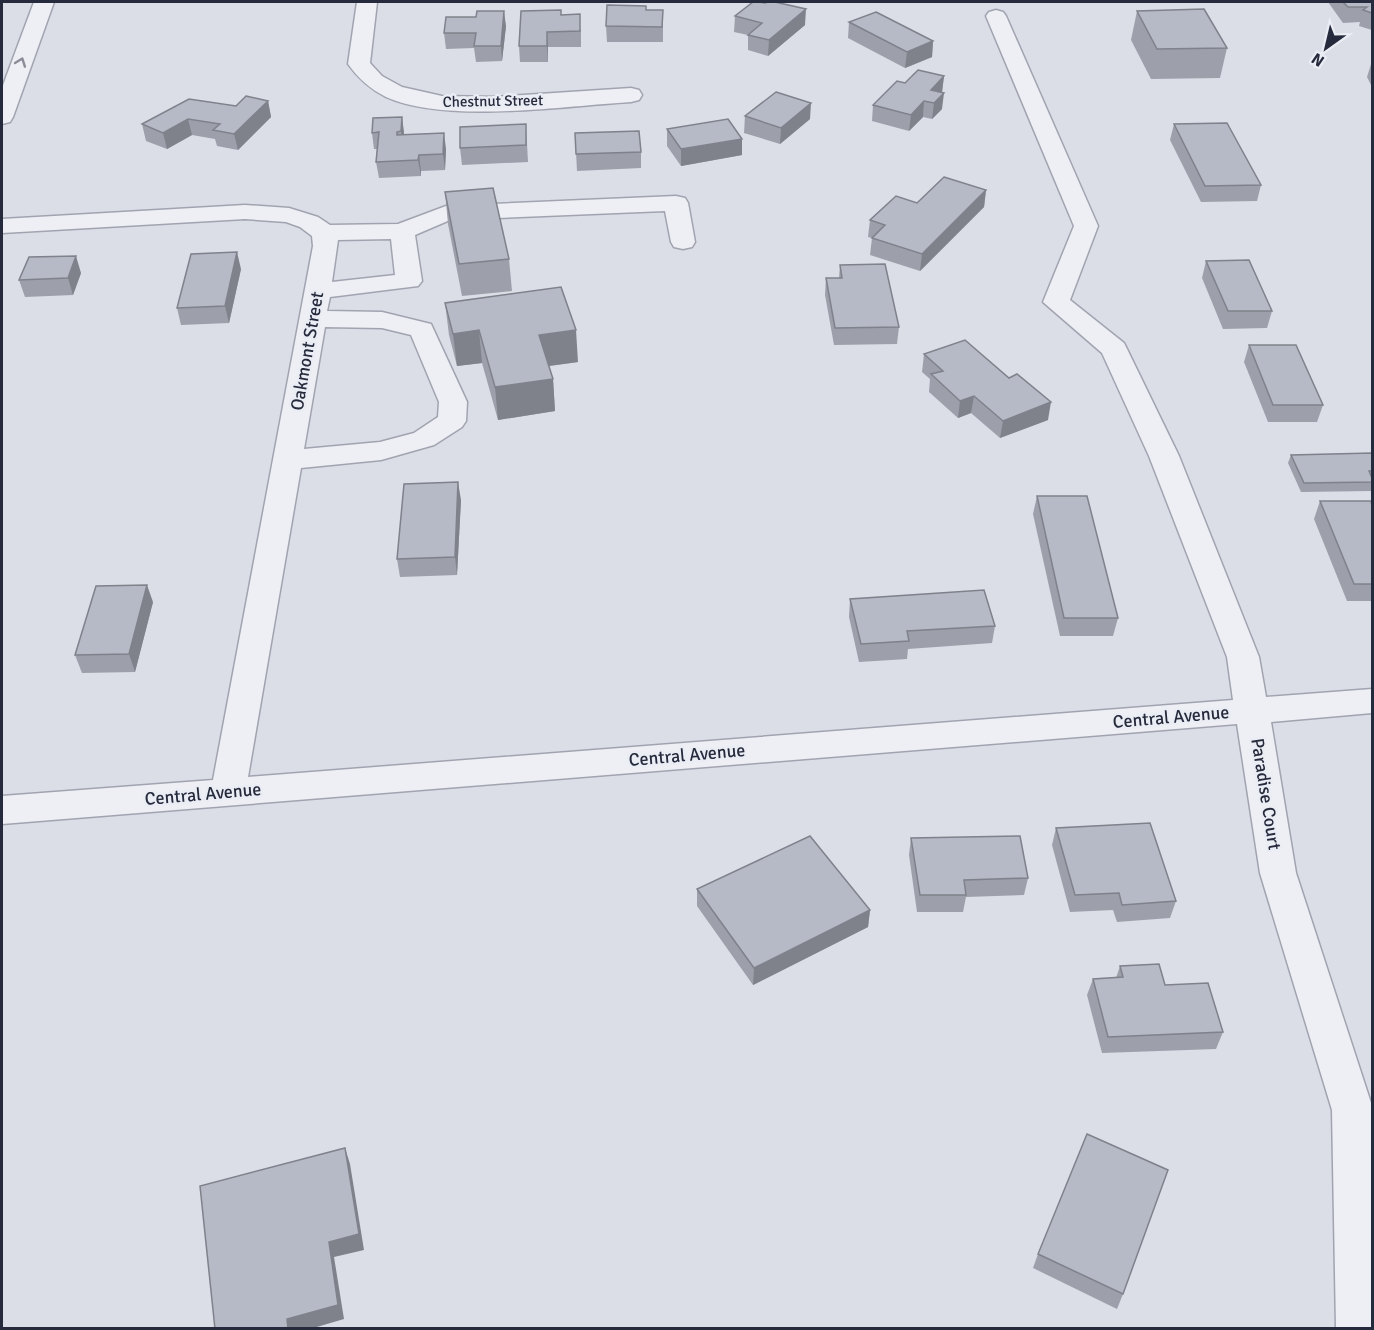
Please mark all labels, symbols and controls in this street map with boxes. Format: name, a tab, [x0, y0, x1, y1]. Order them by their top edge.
north arrow	[1296, 18, 1356, 78]
text: N	[1308, 48, 1328, 71]
one-way arrow	[14, 57, 27, 68]
street label: Chestnut Street	[443, 91, 543, 111]
street label: Oakmont Street	[286, 290, 328, 412]
street label: Central Avenue	[1112, 701, 1230, 733]
street label: Paradise Court	[1246, 737, 1286, 851]
street label: Central Avenue	[628, 739, 746, 771]
street label: Central Avenue	[144, 778, 262, 810]

